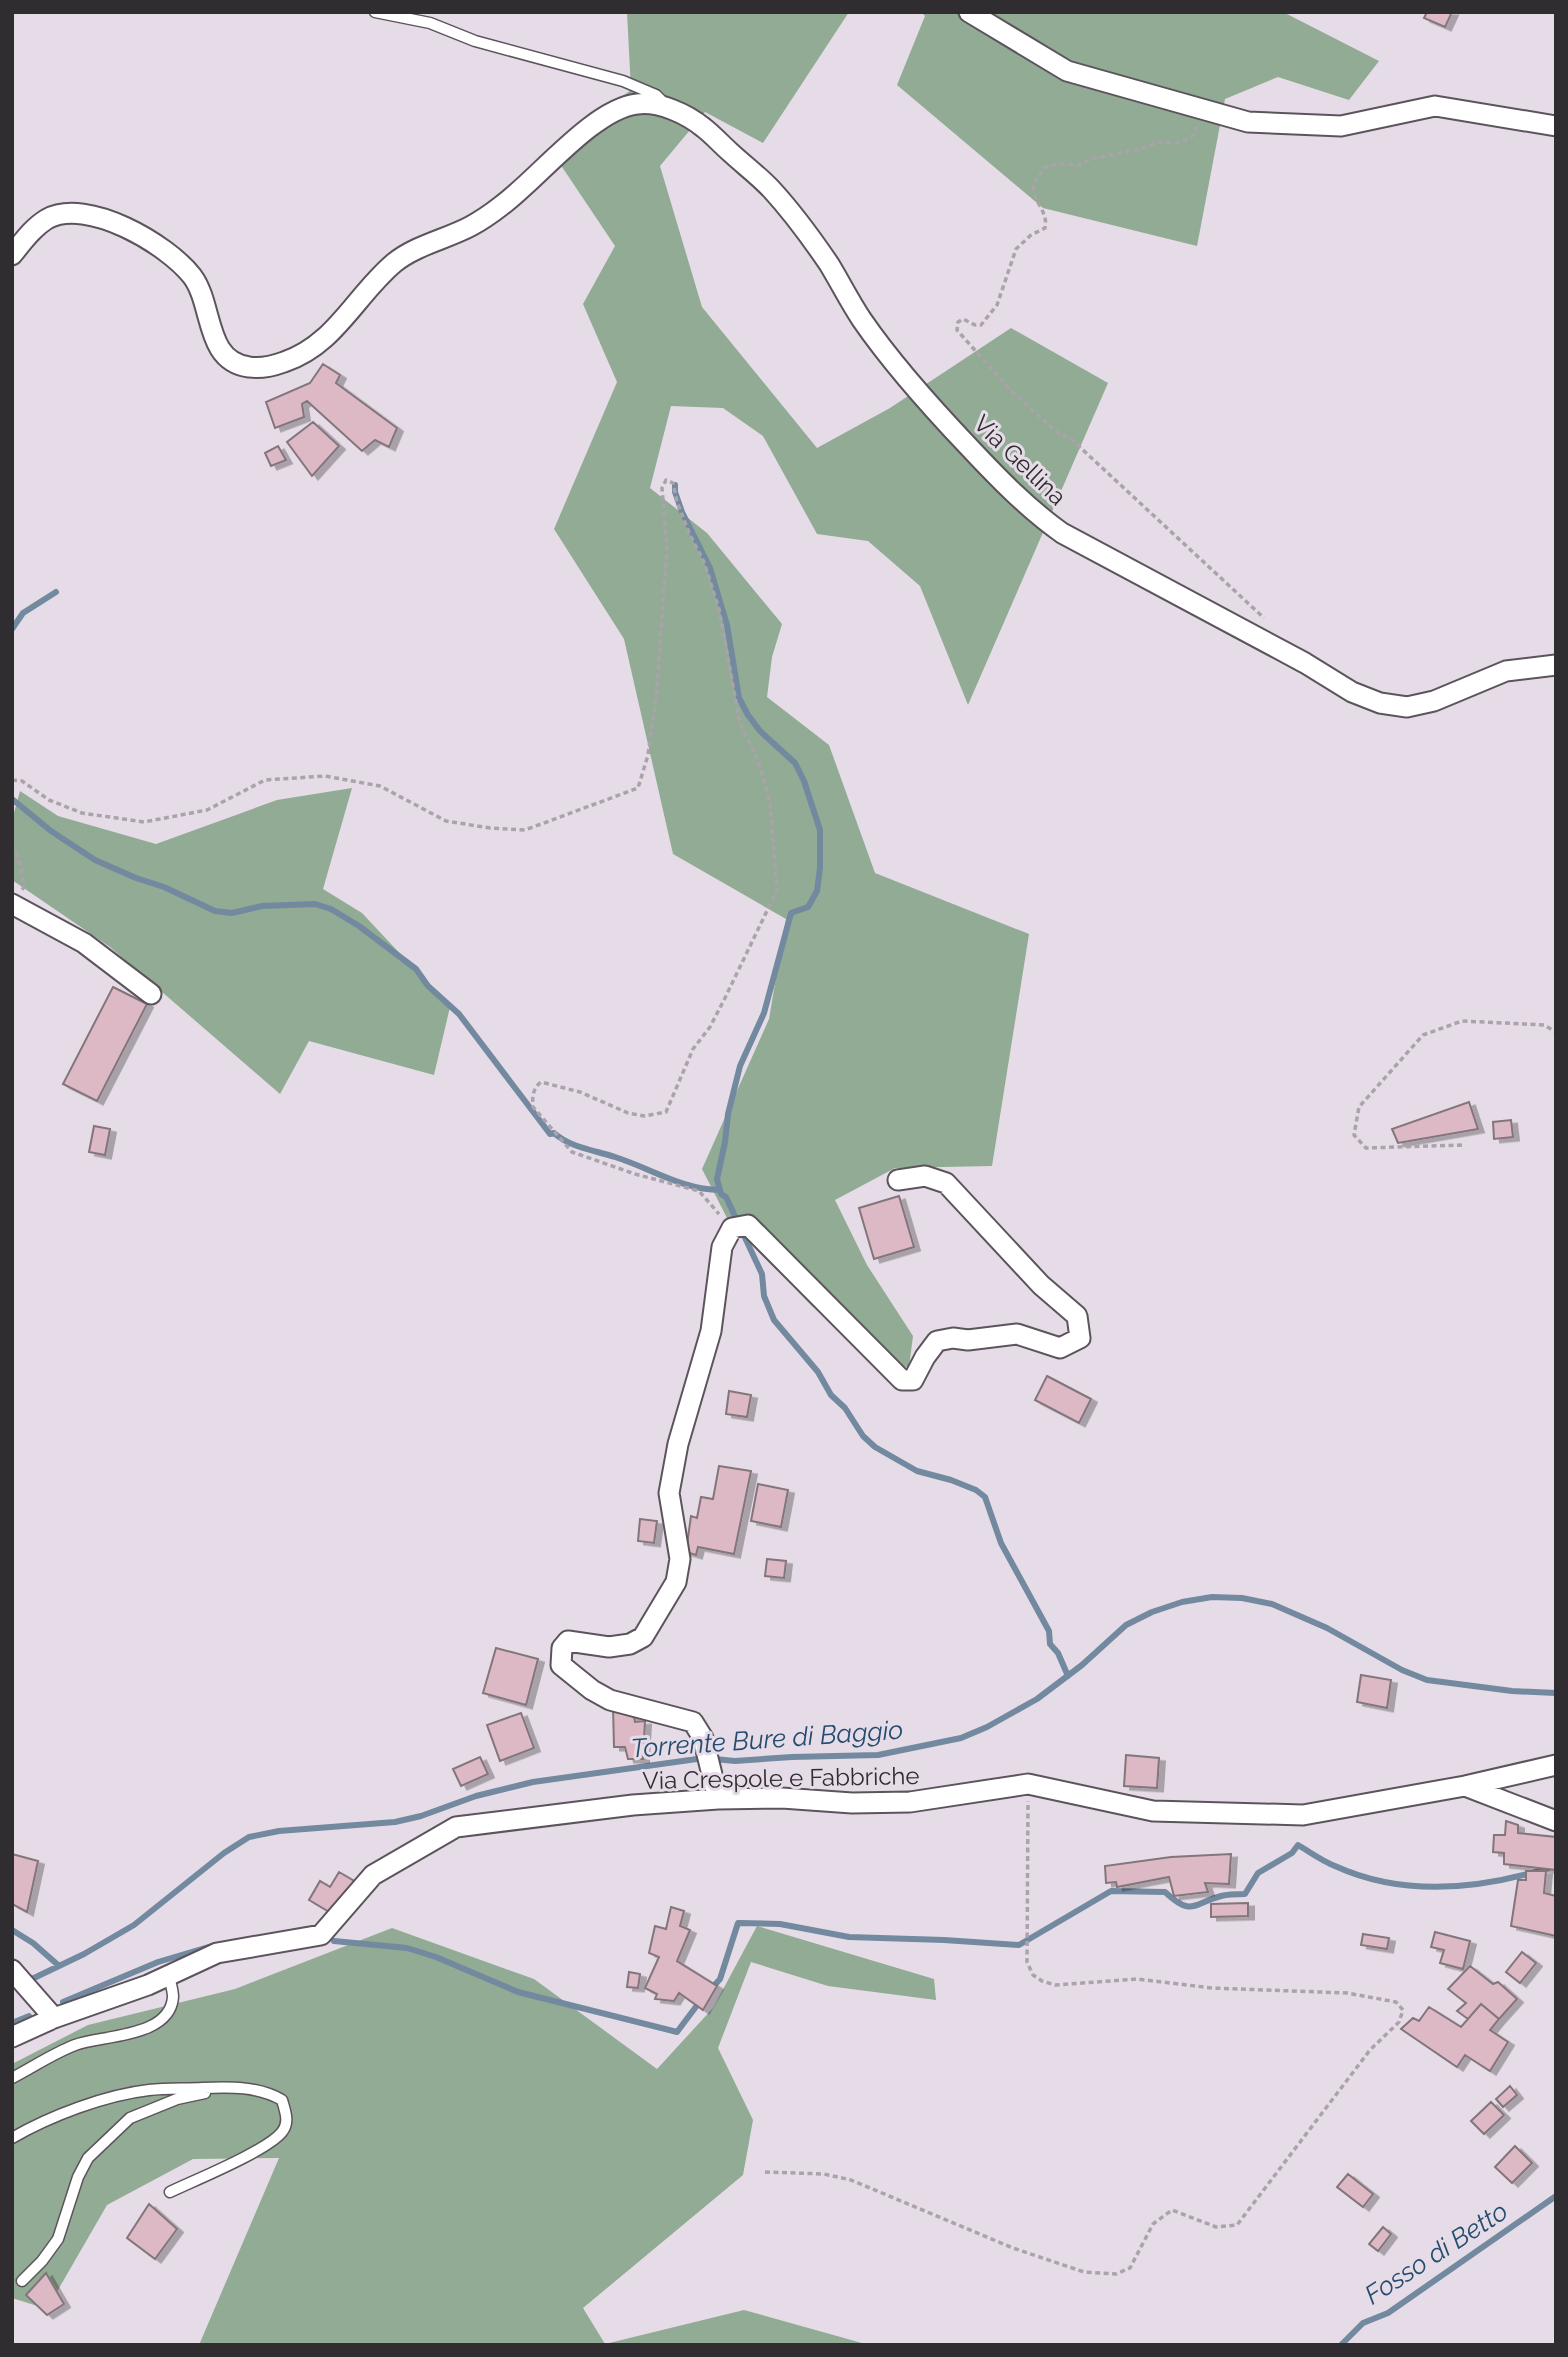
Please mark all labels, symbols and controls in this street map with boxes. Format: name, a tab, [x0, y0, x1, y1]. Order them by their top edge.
street label: Via Gellina	[968, 409, 1072, 511]
water label: Torrente Bure di Baggio	[630, 1715, 904, 1763]
street label: Via Crespole e Fabbriche	[642, 1761, 920, 1795]
water label: Fosso di Betto	[1359, 2196, 1513, 2310]

